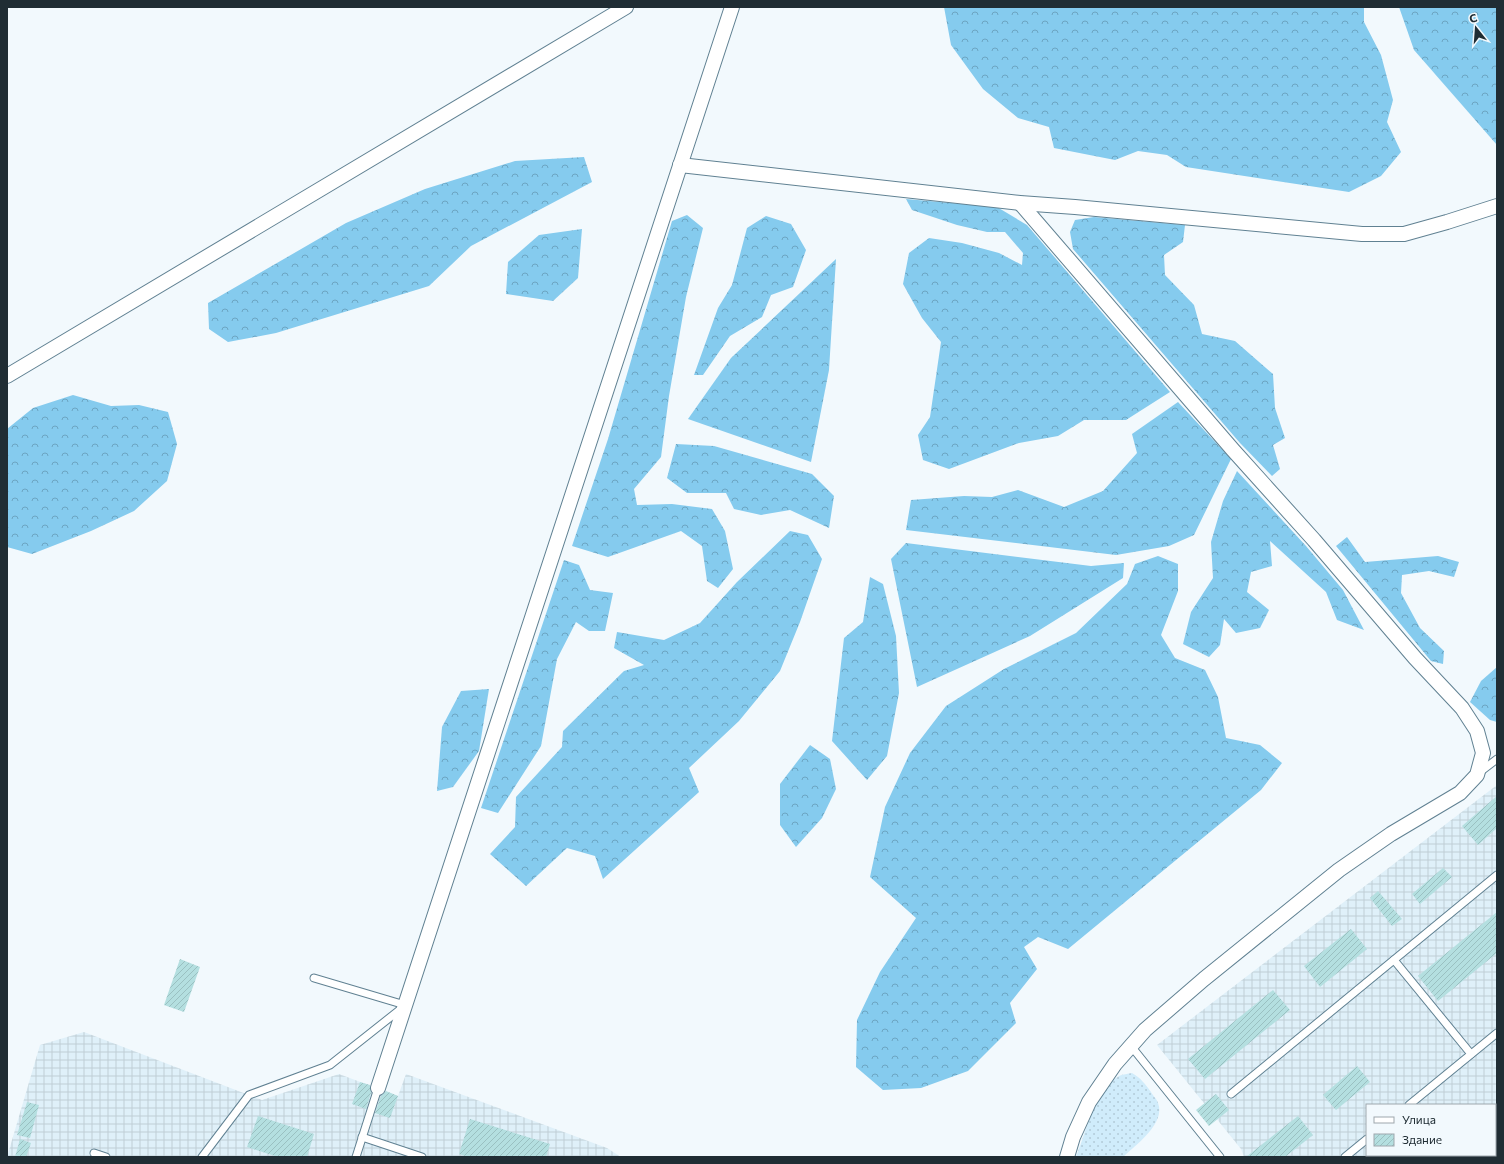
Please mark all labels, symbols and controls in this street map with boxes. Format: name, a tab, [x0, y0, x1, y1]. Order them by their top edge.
north arrow	[1456, 8, 1496, 48]
text: С	[1467, 11, 1479, 25]
legend	[1366, 1104, 1496, 1156]
text: Улица	[1402, 1112, 1436, 1126]
text: Здание	[1402, 1132, 1442, 1146]

